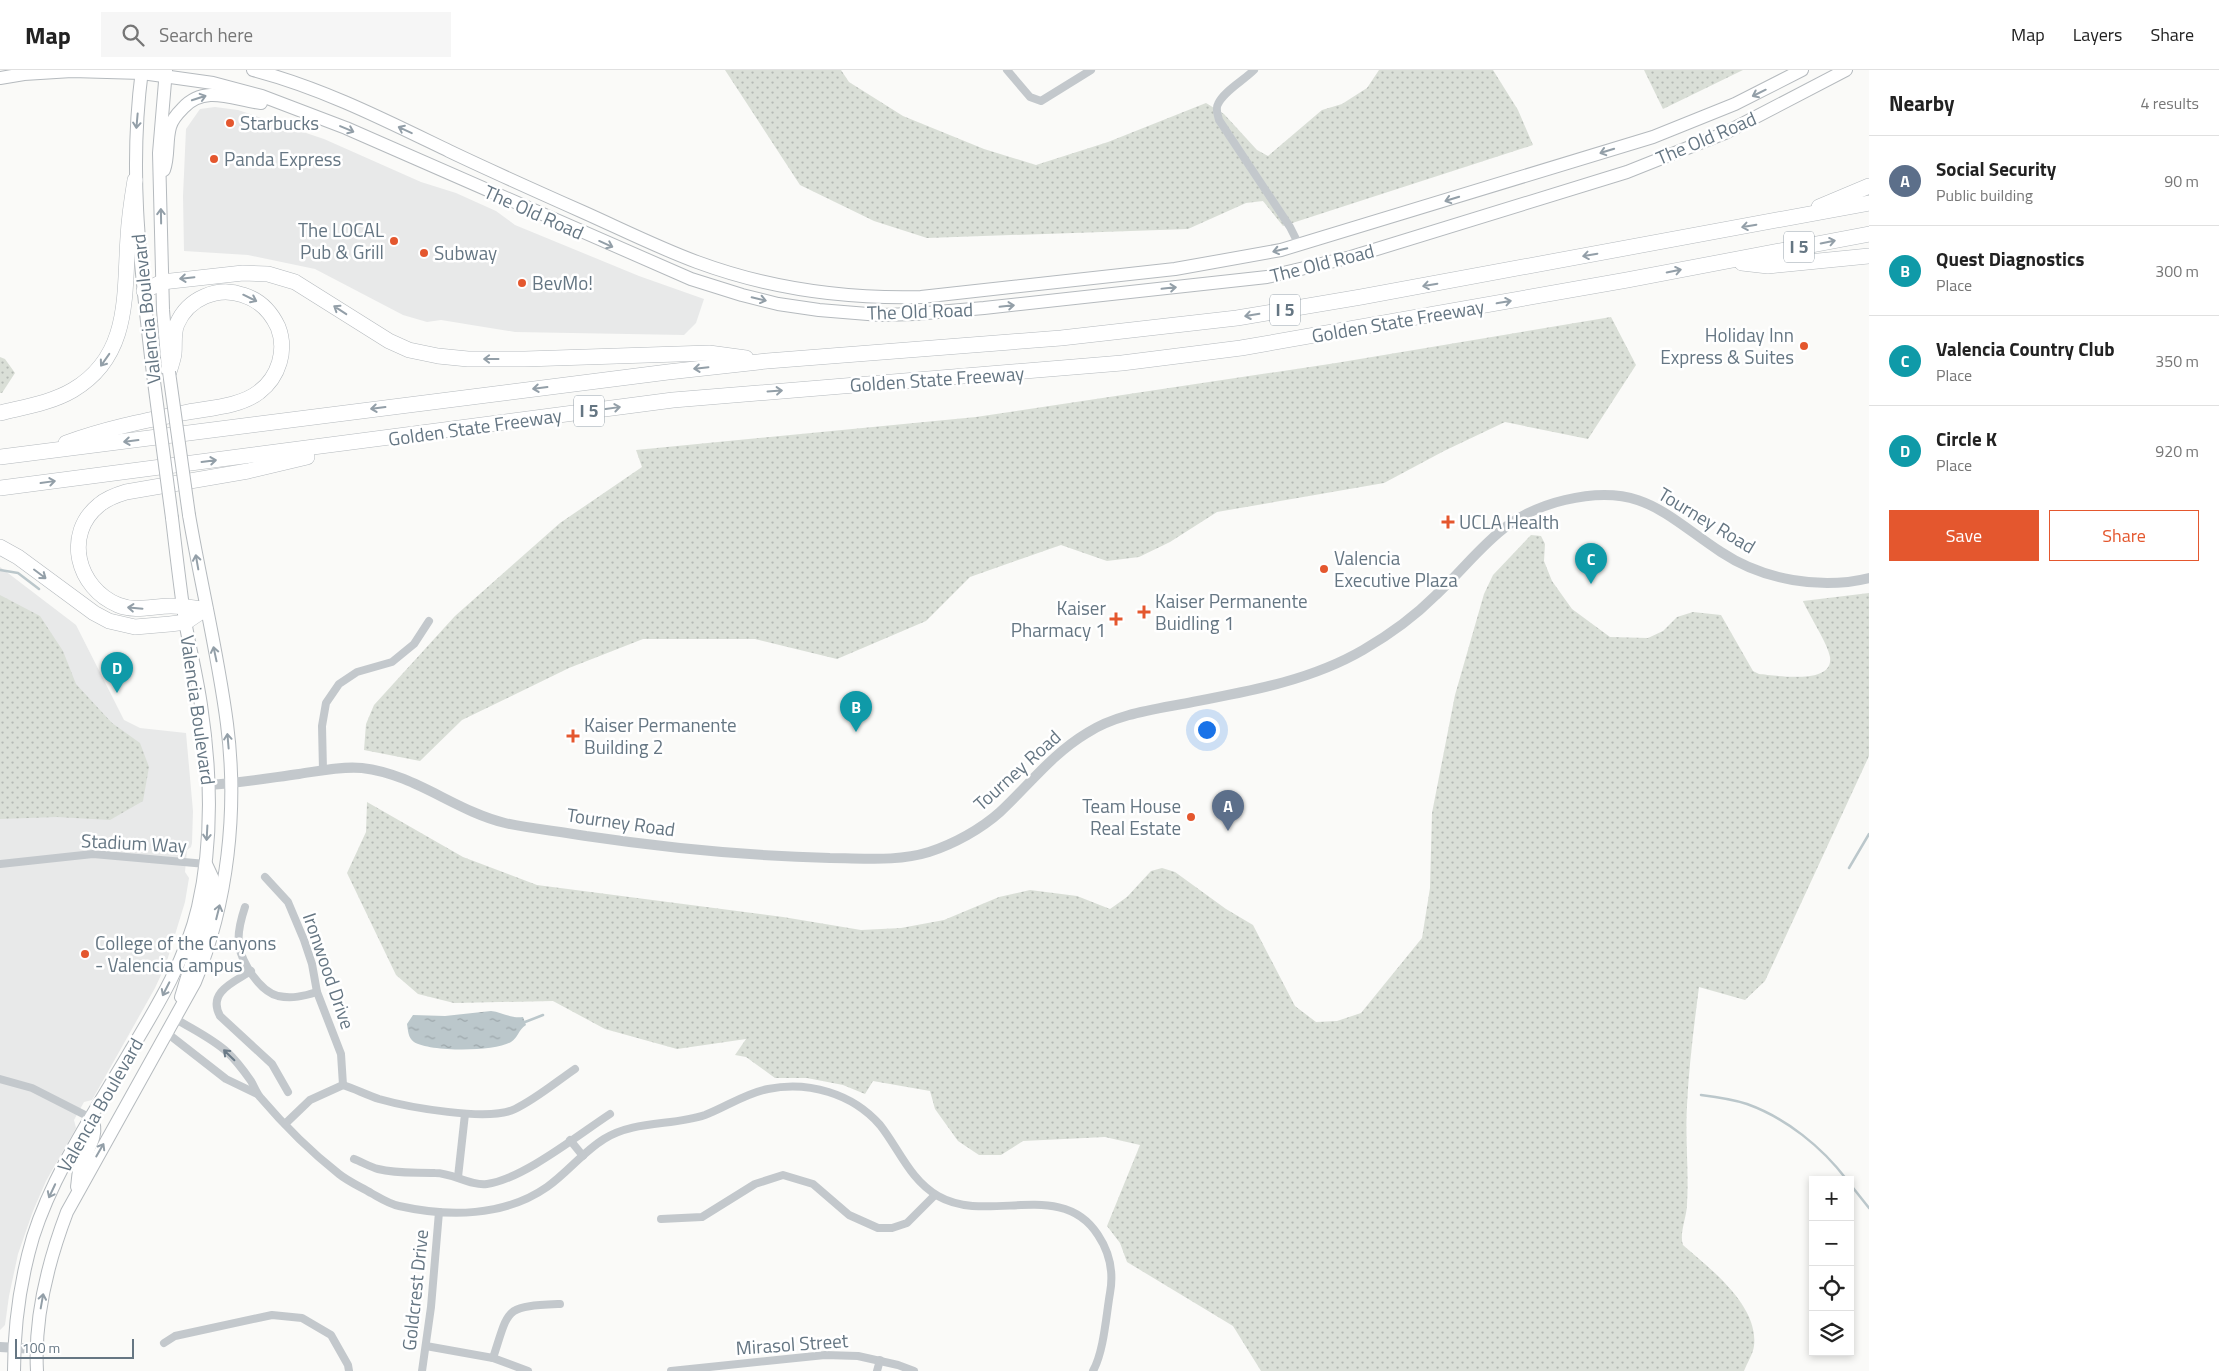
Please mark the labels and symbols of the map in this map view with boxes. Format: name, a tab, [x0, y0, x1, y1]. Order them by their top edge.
one-way arrow	[1752, 89, 1767, 98]
one-way arrow	[191, 93, 206, 102]
street label: The Old Road	[1651, 103, 1760, 172]
place label: Starbucks	[240, 108, 319, 137]
one-way arrow	[132, 113, 142, 129]
marker: Starbucks	[224, 117, 236, 129]
one-way arrow	[339, 124, 354, 134]
one-way arrow	[398, 125, 413, 134]
place label: Panda Express	[224, 144, 342, 173]
one-way arrow	[1600, 146, 1616, 156]
marker: Panda Express	[208, 153, 220, 165]
street label: The Old Road	[480, 177, 589, 246]
one-way arrow	[1445, 194, 1461, 204]
one-way arrow	[156, 208, 165, 224]
place label: The LOCAL Pub & Grill	[298, 215, 384, 266]
one-way arrow	[1742, 221, 1758, 231]
street label: Valencia Boulevard	[123, 232, 168, 386]
road number: I 5	[1784, 232, 1814, 262]
marker: The LOCAL Pub & Grill	[388, 235, 400, 247]
street label: The Old Road	[1267, 236, 1377, 289]
one-way arrow	[1819, 236, 1835, 246]
place label: Subway	[434, 238, 497, 267]
one-way arrow	[598, 239, 613, 249]
one-way arrow	[1272, 246, 1288, 255]
marker: Subway	[418, 247, 430, 259]
one-way arrow	[1582, 251, 1598, 261]
one-way arrow	[1666, 265, 1682, 275]
place label: BevMo!	[532, 268, 593, 297]
one-way arrow	[179, 274, 195, 283]
marker: BevMo!	[516, 277, 528, 289]
one-way arrow	[1422, 280, 1438, 290]
one-way arrow	[1161, 283, 1177, 293]
street label: Golden State Freeway	[1309, 291, 1487, 350]
one-way arrow	[242, 294, 257, 303]
street label: The Old Road	[866, 294, 974, 327]
road number: I 5	[1270, 294, 1300, 326]
one-way arrow	[750, 295, 766, 304]
one-way arrow	[1496, 297, 1512, 307]
one-way arrow	[999, 301, 1015, 311]
one-way arrow	[334, 305, 348, 315]
one-way arrow	[1245, 310, 1261, 320]
place label: Holiday Inn Express & Suites	[1660, 320, 1794, 371]
marker: Holiday Inn Express & Suites	[1798, 340, 1810, 352]
one-way arrow	[100, 352, 110, 366]
one-way arrow	[483, 354, 500, 364]
street label: Golden State Freeway	[849, 358, 1025, 399]
one-way arrow	[693, 363, 709, 373]
one-way arrow	[532, 383, 548, 393]
one-way arrow	[767, 386, 783, 396]
road number: I 5	[574, 396, 604, 426]
street label: Golden State Freeway	[386, 400, 564, 453]
one-way arrow	[605, 402, 621, 412]
one-way arrow	[371, 403, 387, 413]
one-way arrow	[123, 436, 139, 446]
one-way arrow	[201, 456, 217, 466]
one-way arrow	[40, 476, 56, 486]
street label: Tourney Road	[1653, 479, 1761, 560]
place label: UCLA Health	[1459, 507, 1559, 536]
marker: UCLA Health	[1441, 515, 1455, 529]
place label: Valencia Executive Plaza	[1334, 543, 1458, 594]
pin: C	[1575, 543, 1607, 584]
one-way arrow	[192, 555, 202, 571]
marker: Valencia Executive Plaza	[1318, 563, 1330, 575]
one-way arrow	[33, 569, 47, 579]
place label: Kaiser Permanente Buidling 1	[1155, 586, 1308, 637]
place label: Kaiser Pharmacy 1	[1011, 593, 1106, 644]
one-way arrow	[127, 603, 143, 612]
marker: Kaiser Permanente Buidling 1	[1137, 605, 1151, 619]
marker: Kaiser Pharmacy 1	[1110, 613, 1122, 625]
street label: Valencia Boulevard	[174, 633, 223, 787]
one-way arrow	[210, 647, 219, 663]
pin: D	[101, 652, 133, 693]
pin: B	[840, 691, 872, 732]
place label: Kaiser Permanente Building 2	[584, 710, 737, 761]
your location	[1194, 717, 1220, 743]
street label: Tourney Road	[966, 722, 1067, 817]
marker: Kaiser Permanente Building 2	[566, 729, 580, 743]
one-way arrow	[224, 734, 233, 750]
pin: A	[1212, 790, 1244, 831]
place label: Team House Real Estate	[1082, 791, 1181, 842]
street label: Tourney Road	[565, 800, 677, 843]
marker: Team House Real Estate	[1185, 811, 1197, 823]
street label: Stadium Way	[80, 825, 188, 860]
one-way arrow	[203, 825, 212, 841]
one-way arrow	[214, 904, 223, 920]
street label: Ironwood Drive	[296, 909, 363, 1033]
place label: College of the Canyons - Valencia Campus	[95, 928, 276, 979]
marker: College of the Canyons - Valencia Campus	[79, 948, 91, 960]
one-way arrow	[161, 981, 170, 996]
street label: Valencia Boulevard	[49, 1032, 150, 1177]
one-way arrow	[222, 1049, 235, 1061]
one-way arrow	[96, 1144, 106, 1158]
one-way arrow	[47, 1183, 56, 1198]
street label: Goldcrest Drive	[394, 1228, 435, 1352]
one-way arrow	[38, 1293, 48, 1309]
street label: Mirasol Street	[735, 1325, 849, 1362]
scale bar	[15, 1336, 134, 1359]

